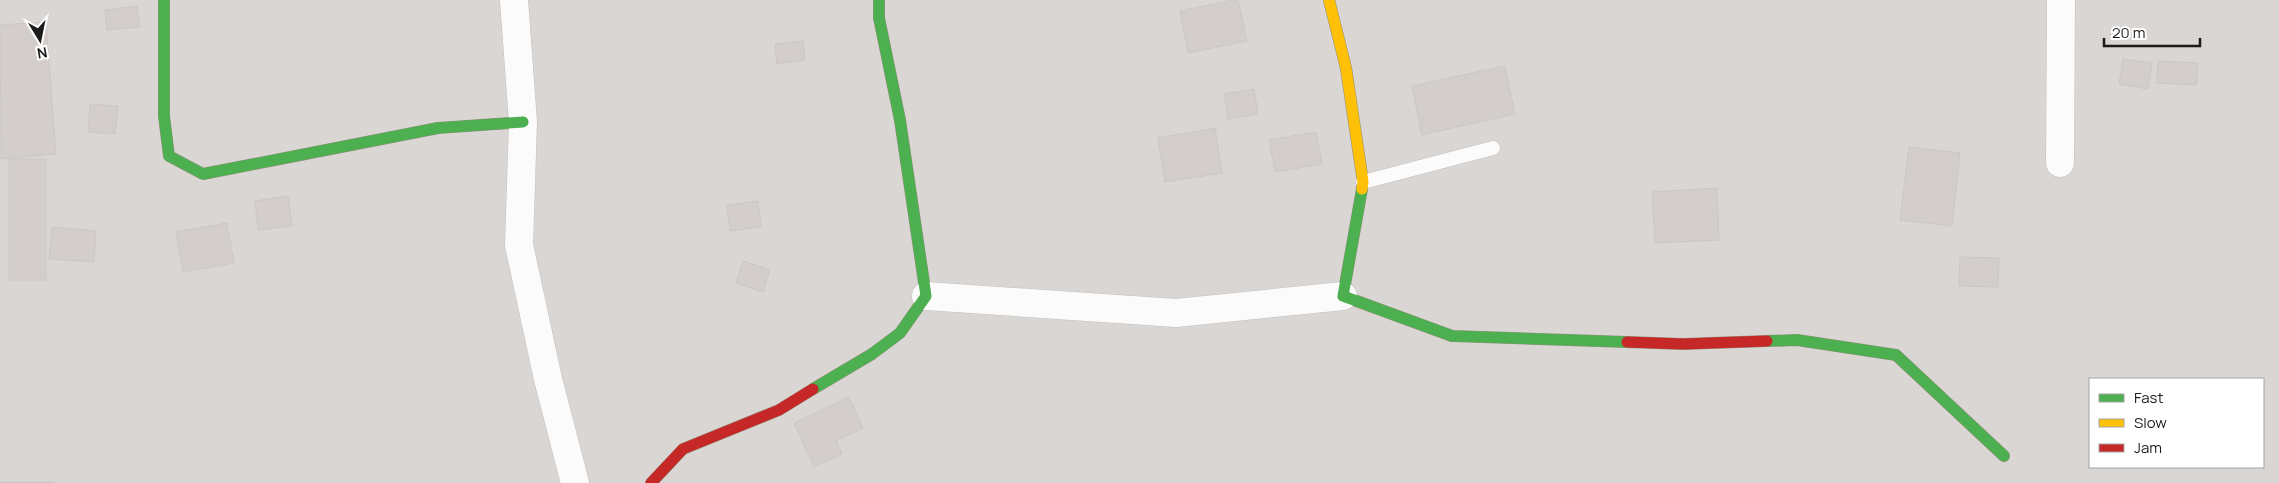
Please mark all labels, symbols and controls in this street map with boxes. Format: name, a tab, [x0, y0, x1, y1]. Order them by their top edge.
north arrow	[15, 15, 65, 65]
scale bar	[2104, 15, 2200, 47]
text: 20 m	[2112, 22, 2145, 43]
text: N	[36, 43, 49, 64]
legend	[2089, 378, 2264, 468]
text: Fast	[2134, 387, 2163, 408]
text: Slow	[2134, 412, 2167, 433]
text: Jam	[2134, 437, 2162, 458]

